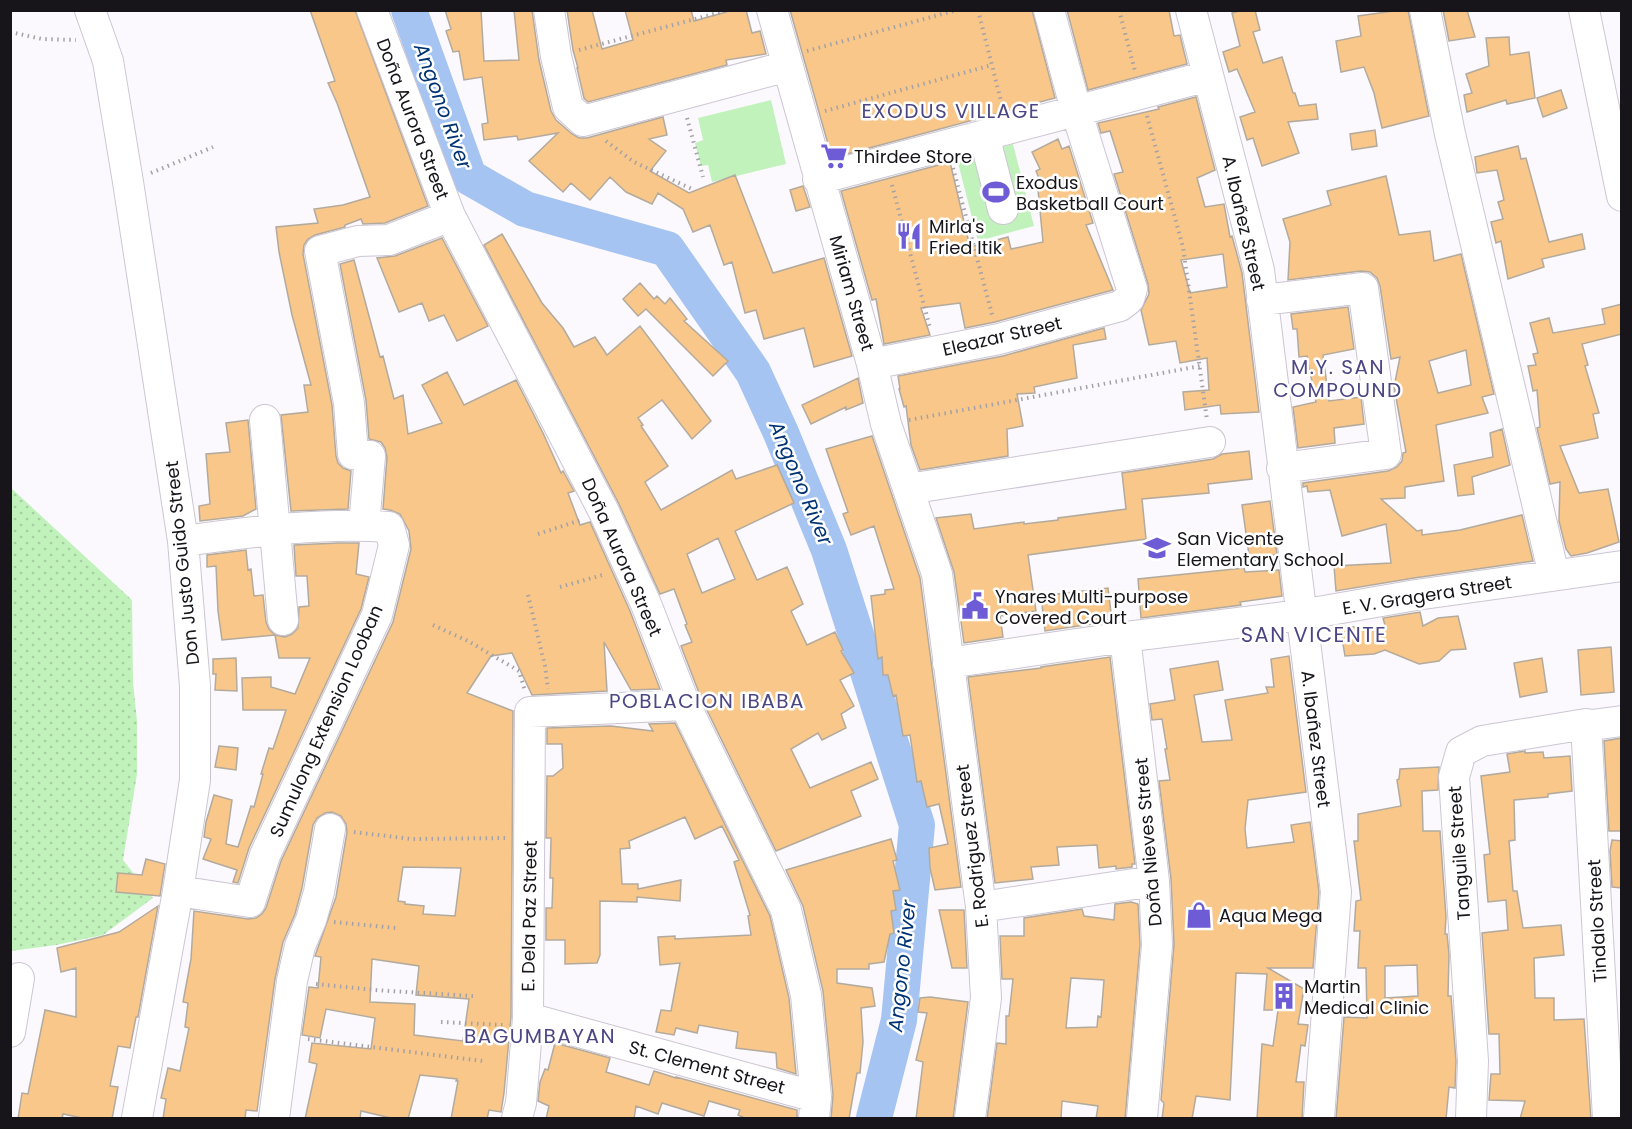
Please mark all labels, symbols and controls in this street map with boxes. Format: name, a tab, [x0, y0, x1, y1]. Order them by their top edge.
street label: Doña Aurora Street	[371, 35, 455, 203]
water label: Angono River	[407, 38, 479, 173]
district label: EXODUS VILLAGE	[861, 97, 1041, 125]
supermarket icon: Thirdee Store	[819, 141, 849, 171]
place label: Thirdee Store	[854, 144, 972, 169]
street label: A. Ibañez Street	[1216, 153, 1272, 293]
place label: Exodus Basketball Court	[1016, 170, 1164, 216]
sports icon: Exodus Basketball Court	[981, 177, 1011, 207]
place label: Mirla's Fried Itik	[929, 214, 1003, 260]
restaurant icon: Mirla's Fried Itik	[894, 221, 924, 251]
street label: Miriam Street	[824, 232, 880, 354]
street label: Eleazar Street	[940, 310, 1064, 362]
district label: M.Y. SAN COMPOUND	[1273, 353, 1403, 404]
water label: Angono River	[762, 416, 840, 550]
street label: Don Justo Guido Street	[159, 460, 205, 666]
street label: Doña Aurora Street	[576, 474, 668, 640]
place label: San Vicente Elementary School	[1177, 526, 1344, 572]
school or university icon: San Vicente Elementary School	[1142, 533, 1172, 563]
street label: E. V. Gragera Street	[1341, 569, 1513, 621]
place label: Ynares Multi-purpose Covered Court	[995, 584, 1188, 630]
public building icon: Ynares Multi-purpose Covered Court	[960, 591, 990, 621]
street label: Sumulong Extension Looban	[263, 601, 389, 841]
district label: SAN VICENTE	[1241, 620, 1387, 649]
street label: A. Ibañez Street	[1295, 669, 1337, 809]
district label: POBLACION IBABA	[609, 687, 805, 715]
street label: Doña Nieves Street	[1128, 757, 1168, 927]
street label: E. Rodriguez Street	[950, 763, 994, 929]
street label: Tanguile Street	[1442, 785, 1476, 921]
street label: E. Dela Paz Street	[515, 840, 543, 992]
street label: Tindalo Street	[1581, 859, 1613, 983]
water label: Angono River	[881, 898, 923, 1034]
shop icon: Aqua Mega	[1184, 900, 1214, 930]
place label: Aqua Mega	[1219, 903, 1323, 928]
place label: Martin Medical Clinic	[1304, 974, 1429, 1020]
building icon: Martin Medical Clinic	[1269, 981, 1299, 1011]
district label: BAGUMBAYAN	[464, 1022, 616, 1050]
street label: St. Clement Street	[626, 1034, 788, 1100]

